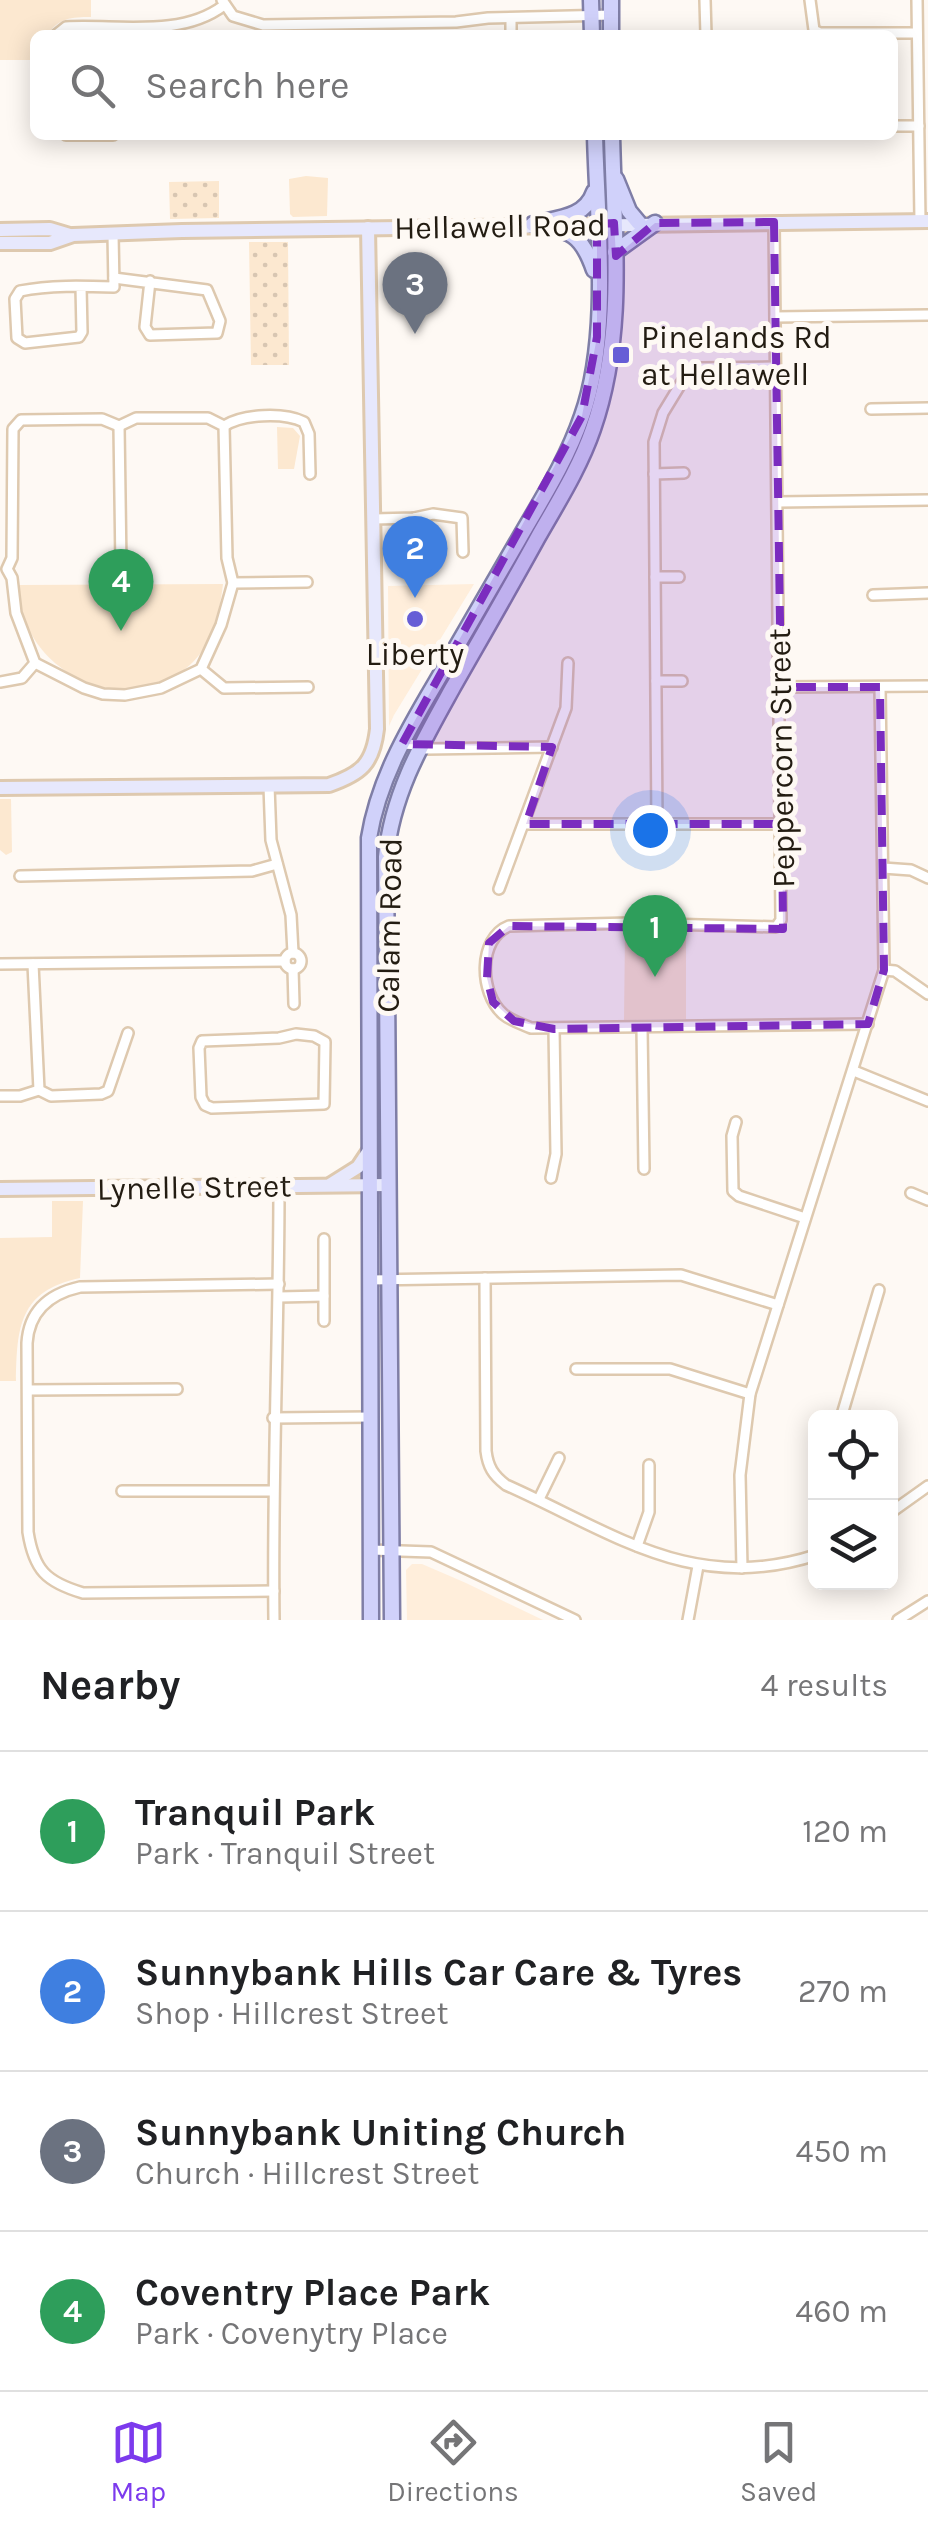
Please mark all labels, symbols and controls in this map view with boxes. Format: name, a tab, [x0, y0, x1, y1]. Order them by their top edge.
search box	[30, 30, 898, 140]
icon: search	[65, 58, 120, 113]
text: Search here	[145, 63, 349, 108]
street label: Hellawell Road	[394, 206, 606, 247]
pin: 3	[382, 252, 448, 334]
place label: Pinelands Rd at Hellawell	[641, 319, 832, 393]
marker: Pinelands Rd at Hellawell	[610, 344, 632, 366]
pin: 2	[382, 516, 448, 598]
pin: 4	[88, 548, 154, 631]
marker: Liberty	[404, 608, 426, 630]
street label: Peppercorn Street	[761, 628, 802, 888]
place label: Liberty	[366, 636, 464, 673]
your location	[625, 805, 676, 856]
street label: Calam Road	[369, 837, 410, 1013]
pin: 1	[622, 894, 688, 977]
street label: Lynelle Street	[96, 1167, 292, 1208]
map controls	[808, 1410, 898, 1590]
button: locate	[808, 1410, 898, 1500]
button: layers	[808, 1500, 898, 1590]
text: Nearby	[40, 1660, 180, 1710]
text: 4 results	[761, 1667, 888, 1704]
text: Tranquil Park	[135, 1790, 375, 1835]
text: 1	[67, 1813, 78, 1850]
text: 120 m	[802, 1813, 888, 1850]
text: Park · Tranquil Street	[135, 1835, 435, 1872]
text: Sunnybank Hills Car Care & Tyres	[135, 1950, 742, 1995]
text: 2	[63, 1973, 82, 2010]
text: 270 m	[798, 1973, 888, 2010]
text: Shop · Hillcrest Street	[135, 1995, 448, 2032]
text: Sunnybank Uniting Church	[135, 2110, 626, 2155]
text: 3	[63, 2133, 82, 2170]
text: 450 m	[796, 2133, 888, 2170]
text: Church · Hillcrest Street	[135, 2155, 479, 2192]
text: Coventry Place Park	[135, 2270, 490, 2315]
text: 4	[63, 2293, 82, 2330]
text: 460 m	[795, 2293, 888, 2330]
text: Park · Covenytry Place	[135, 2315, 448, 2352]
tab: Map	[111, 2415, 166, 2508]
tab: Directions	[387, 2415, 519, 2508]
tab: Saved	[740, 2415, 817, 2508]

